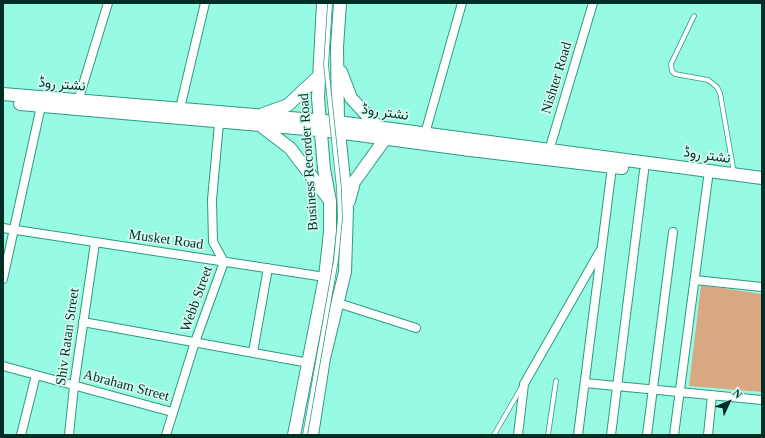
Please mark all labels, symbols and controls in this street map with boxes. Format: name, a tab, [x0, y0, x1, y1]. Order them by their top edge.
street label: Nishter Road	[538, 40, 576, 116]
street label: نشتر روڈ	[38, 75, 86, 95]
street label: Business Recorder Road	[296, 93, 322, 231]
street label: نشتر روڈ	[360, 101, 410, 125]
street label: نشتر روڈ	[682, 144, 732, 168]
street label: Musket Road	[128, 226, 204, 254]
street label: Webb Street	[177, 264, 217, 334]
street label: Shiv Ratan Street	[53, 287, 83, 387]
street label: Abraham Street	[81, 366, 171, 406]
north arrow	[709, 382, 749, 422]
text: N	[731, 387, 745, 401]

